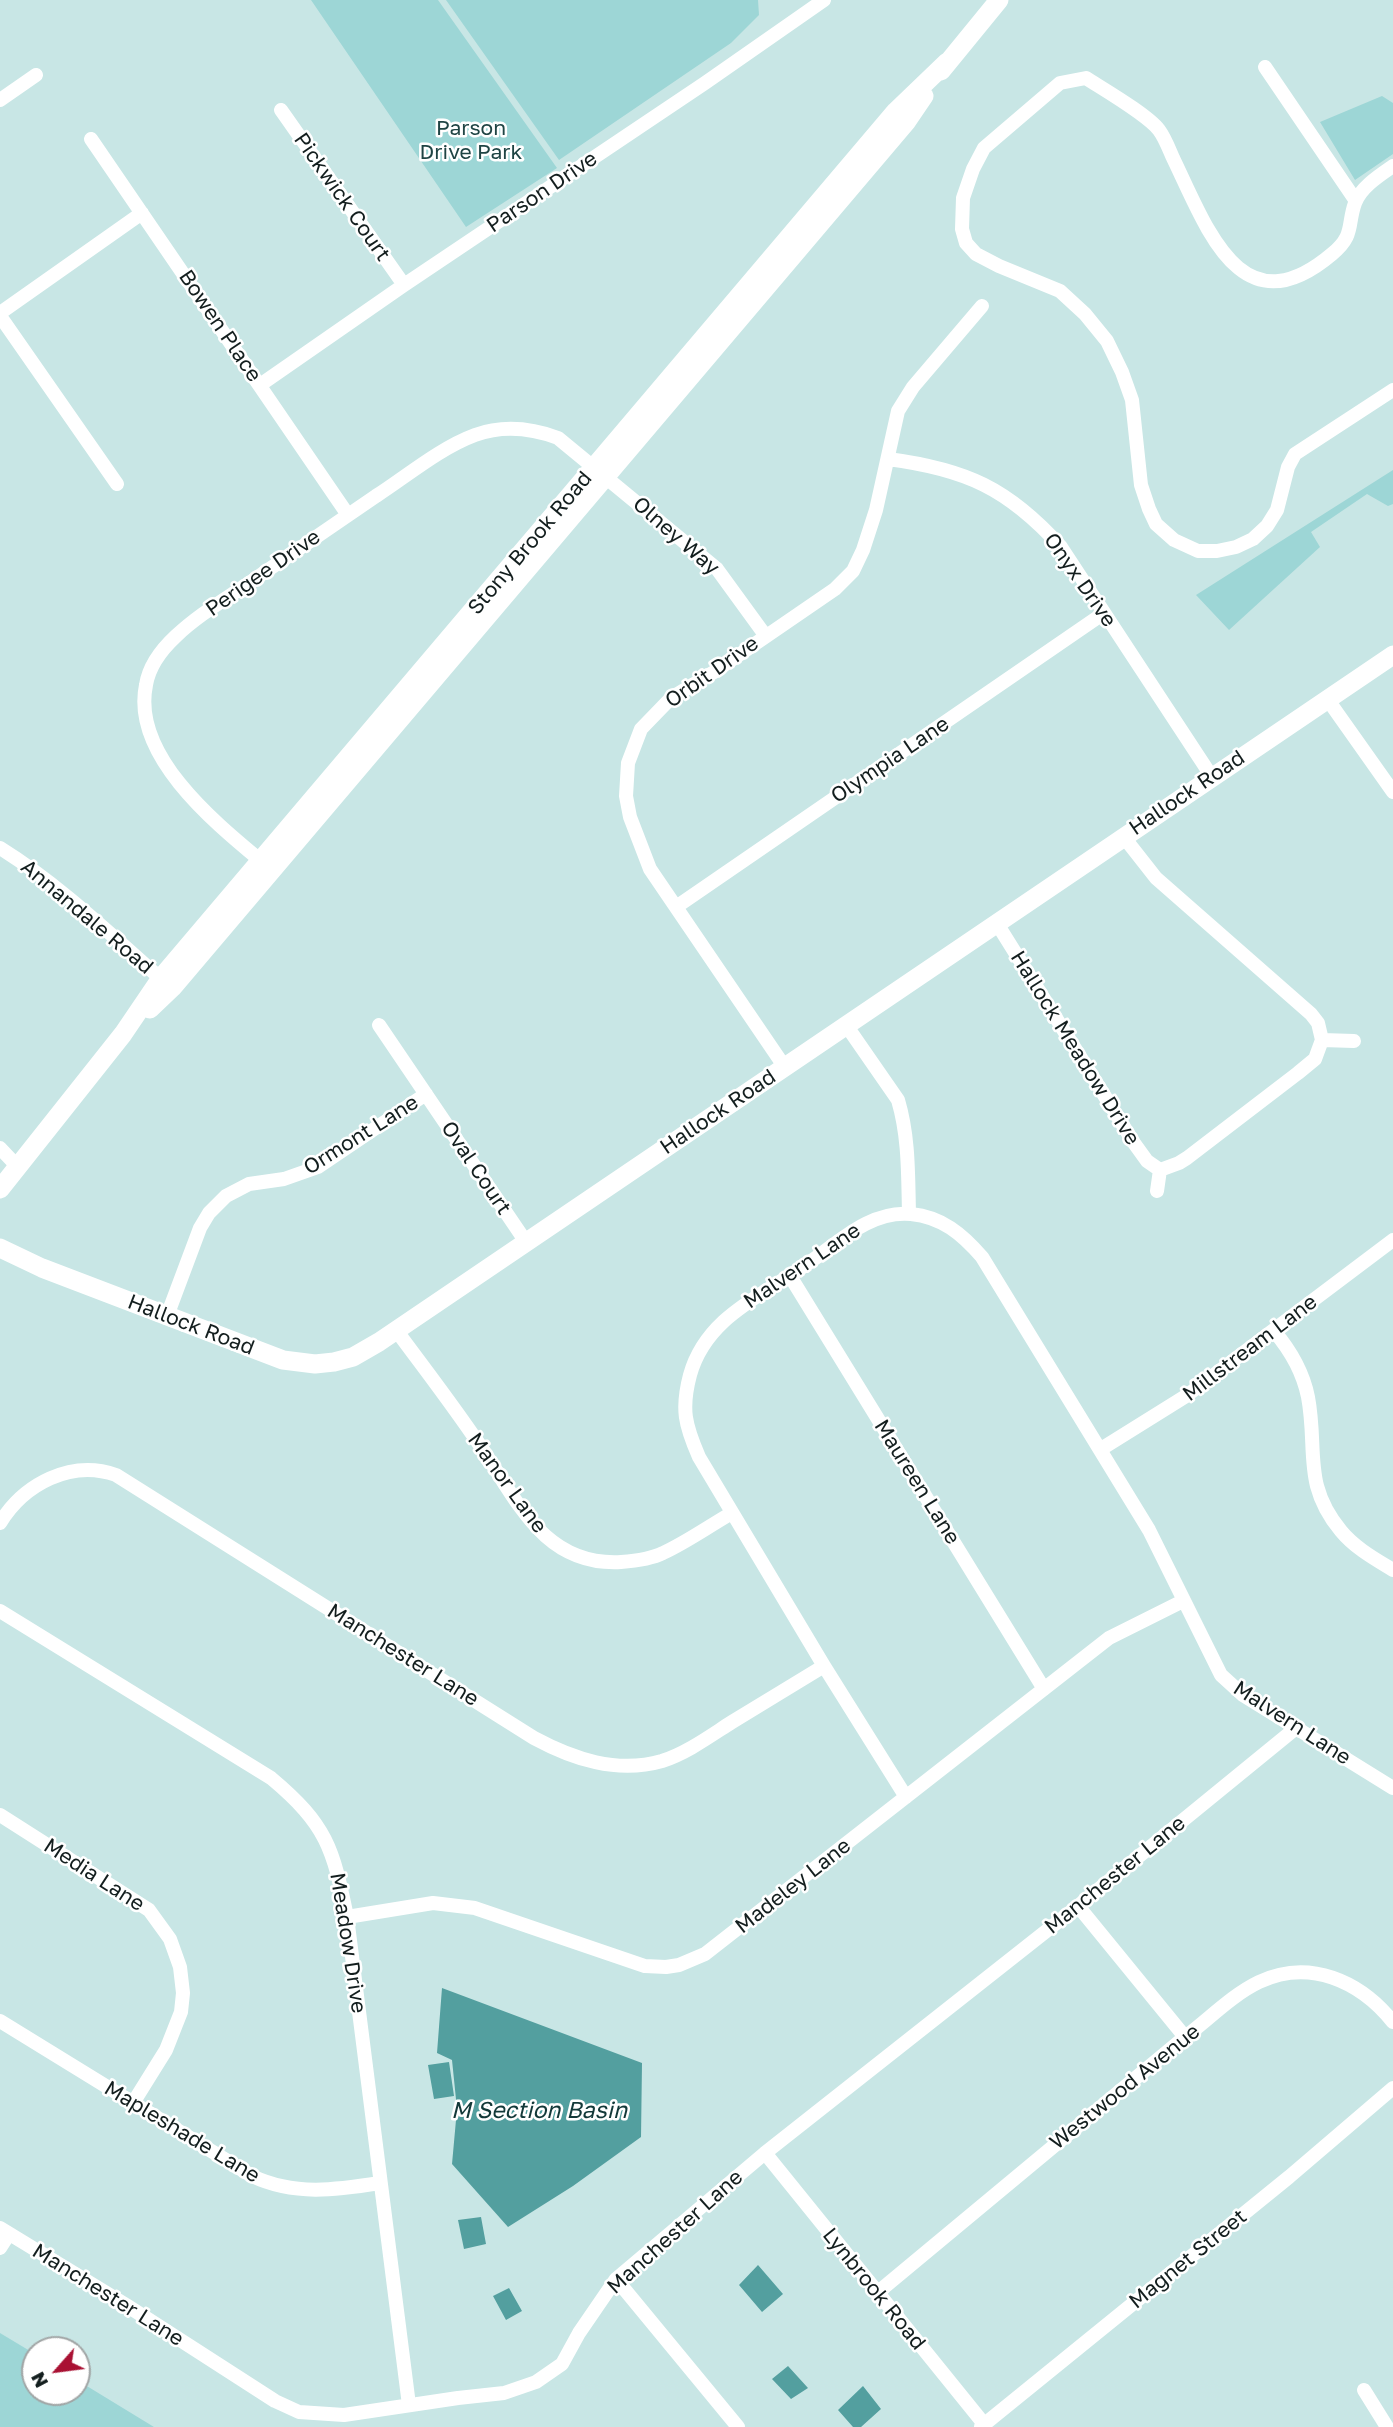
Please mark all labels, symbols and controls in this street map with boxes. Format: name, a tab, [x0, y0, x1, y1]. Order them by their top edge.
park label: Parson Drive Park	[420, 115, 522, 165]
street label: Pickwick Court	[288, 128, 396, 266]
street label: Parson Drive	[482, 146, 602, 238]
street label: Bowen Place	[173, 265, 267, 387]
street label: Stony Brook Road	[463, 466, 597, 620]
street label: Olney Way	[628, 492, 724, 580]
street label: Perigee Drive	[201, 524, 325, 622]
street label: Onyx Drive	[1038, 528, 1122, 632]
street label: Orbit Drive	[661, 631, 763, 713]
street label: Olympia Lane	[826, 711, 954, 809]
street label: Hallock Road	[1125, 745, 1249, 841]
street label: Annandale Road	[16, 854, 158, 980]
street label: Hallock Meadow Drive	[1005, 946, 1145, 1150]
street label: Hallock Road	[656, 1064, 780, 1160]
street label: Ormont Lane	[299, 1090, 423, 1180]
street label: Oval Court	[436, 1117, 516, 1219]
street label: Malvern Lane	[739, 1218, 865, 1314]
street label: Hallock Road	[124, 1289, 258, 1361]
street label: Millstream Lane	[1178, 1289, 1322, 1407]
street label: Maureen Lane	[869, 1415, 965, 1549]
street label: Manor Lane	[462, 1428, 552, 1538]
street label: Manchester Lane	[323, 1598, 483, 1712]
street label: Malvern Lane	[1228, 1676, 1356, 1770]
street label: Manchester Lane	[1040, 1811, 1190, 1939]
street label: Media Lane	[39, 1833, 149, 1917]
street label: Madeley Lane	[730, 1833, 856, 1939]
street label: Meadow Drive	[324, 1871, 372, 2015]
street label: Westwood Avenue	[1045, 2019, 1205, 2155]
street label: Mapleshade Lane	[100, 2076, 264, 2188]
water label: M Section Basin	[451, 2097, 627, 2125]
street label: Manchester Lane	[602, 2165, 748, 2299]
street label: Magnet Street	[1124, 2204, 1252, 2314]
street label: Lynbrook Road	[817, 2223, 931, 2355]
street label: Manchester Lane	[28, 2238, 188, 2352]
north arrow	[21, 2336, 91, 2406]
text: N	[25, 2368, 52, 2392]

